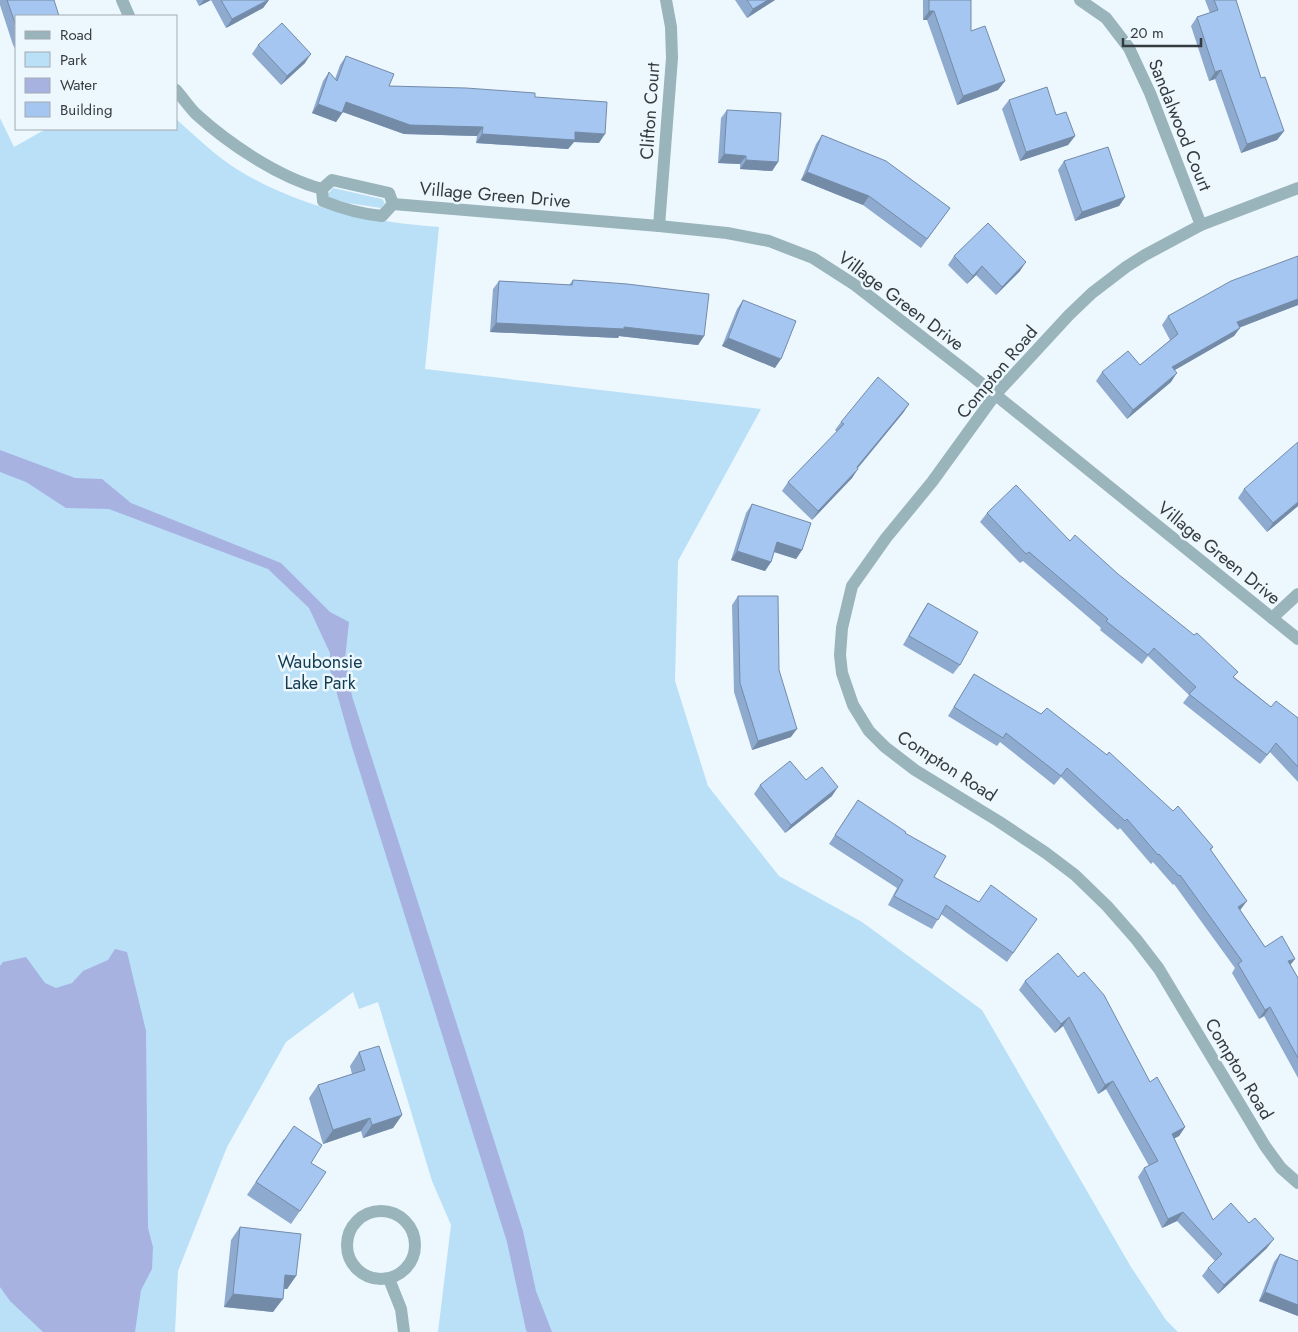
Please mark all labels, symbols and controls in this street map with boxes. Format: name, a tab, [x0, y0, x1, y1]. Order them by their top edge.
legend	[15, 15, 178, 130]
scale bar	[1123, 15, 1200, 47]
text: 20 m	[1130, 22, 1164, 44]
text: Road	[60, 24, 92, 46]
text: Park	[60, 49, 87, 71]
street label: Sandalwood Court	[1142, 55, 1219, 196]
street label: Clifton Court	[634, 61, 666, 160]
text: Water	[60, 74, 98, 96]
text: Building	[60, 99, 112, 121]
street label: Village Green Drive	[418, 175, 572, 215]
street label: Village Green Drive	[833, 245, 969, 357]
street label: Compton Road	[950, 320, 1044, 424]
street label: Village Green Drive	[1152, 495, 1286, 611]
park label: Waubonsie Lake Park	[278, 649, 362, 696]
street label: Compton Road	[892, 724, 1002, 808]
street label: Compton Road	[1198, 1013, 1280, 1125]

